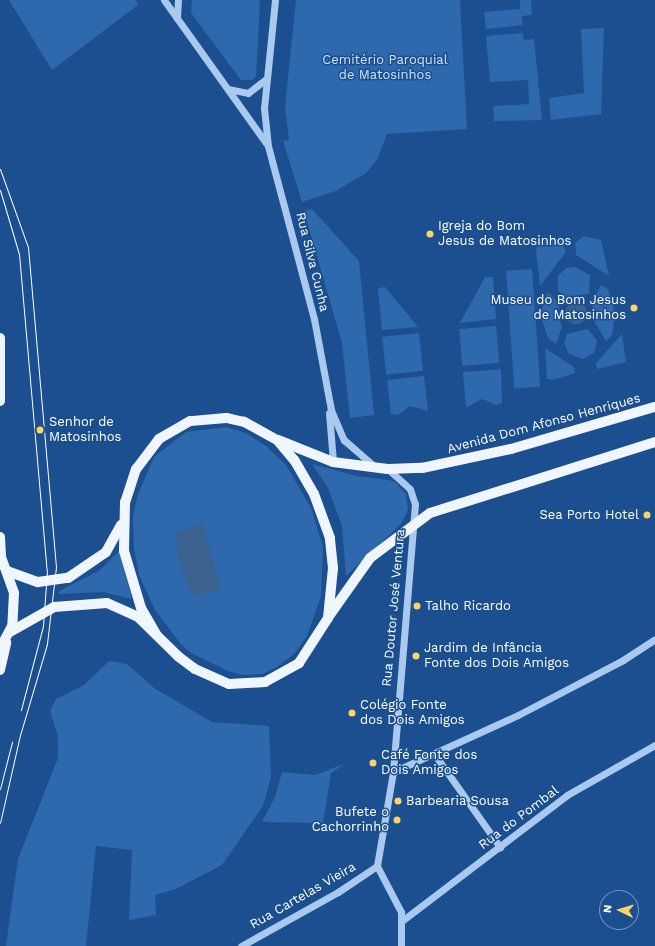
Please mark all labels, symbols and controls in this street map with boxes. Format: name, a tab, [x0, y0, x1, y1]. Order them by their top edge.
park label: Cemitério Paroquial de Matosinhos	[322, 53, 448, 84]
street label: Rua Silva Cunha	[292, 210, 332, 314]
place label: Igreja do Bom Jesus de Matosinhos	[438, 219, 571, 250]
marker: Igreja do Bom Jesus de Matosinhos	[425, 229, 435, 239]
place label: Museu do Bom Jesus de Matosinhos	[490, 293, 626, 324]
marker: Museu do Bom Jesus de Matosinhos	[629, 303, 639, 313]
street label: Avenida Dom Afonso Henriques	[445, 391, 643, 457]
place label: Senhor de Matosinhos	[49, 415, 121, 446]
marker: Senhor de Matosinhos	[34, 424, 46, 436]
place label: Sea Porto Hotel	[539, 507, 639, 523]
marker: Sea Porto Hotel	[642, 510, 652, 520]
street label: Rua Doutor José Ventura	[379, 528, 409, 688]
place label: Talho Ricardo	[425, 598, 511, 614]
marker: Talho Ricardo	[412, 601, 422, 611]
place label: Jardim de Infância Fonte dos Dois Amigos	[424, 641, 569, 672]
marker: Jardim de Infância Fonte dos Dois Amigos	[411, 651, 421, 661]
place label: Colégio Fonte dos Dois Amigos	[360, 698, 465, 729]
marker: Colégio Fonte dos Dois Amigos	[347, 708, 357, 718]
place label: Café Fonte dos Dois Amigos	[381, 748, 477, 779]
marker: Café Fonte dos Dois Amigos	[368, 758, 378, 768]
street label: Rua do Pombal	[476, 783, 562, 853]
place label: Barbearia Sousa	[406, 793, 509, 809]
marker: Barbearia Sousa	[393, 796, 403, 806]
place label: Bufete o Cachorrinho	[312, 805, 389, 836]
marker: Bufete o Cachorrinho	[392, 815, 402, 825]
street label: Rua Cartelas Vieira	[247, 859, 359, 933]
north arrow	[599, 890, 639, 930]
text: N	[601, 904, 614, 914]

